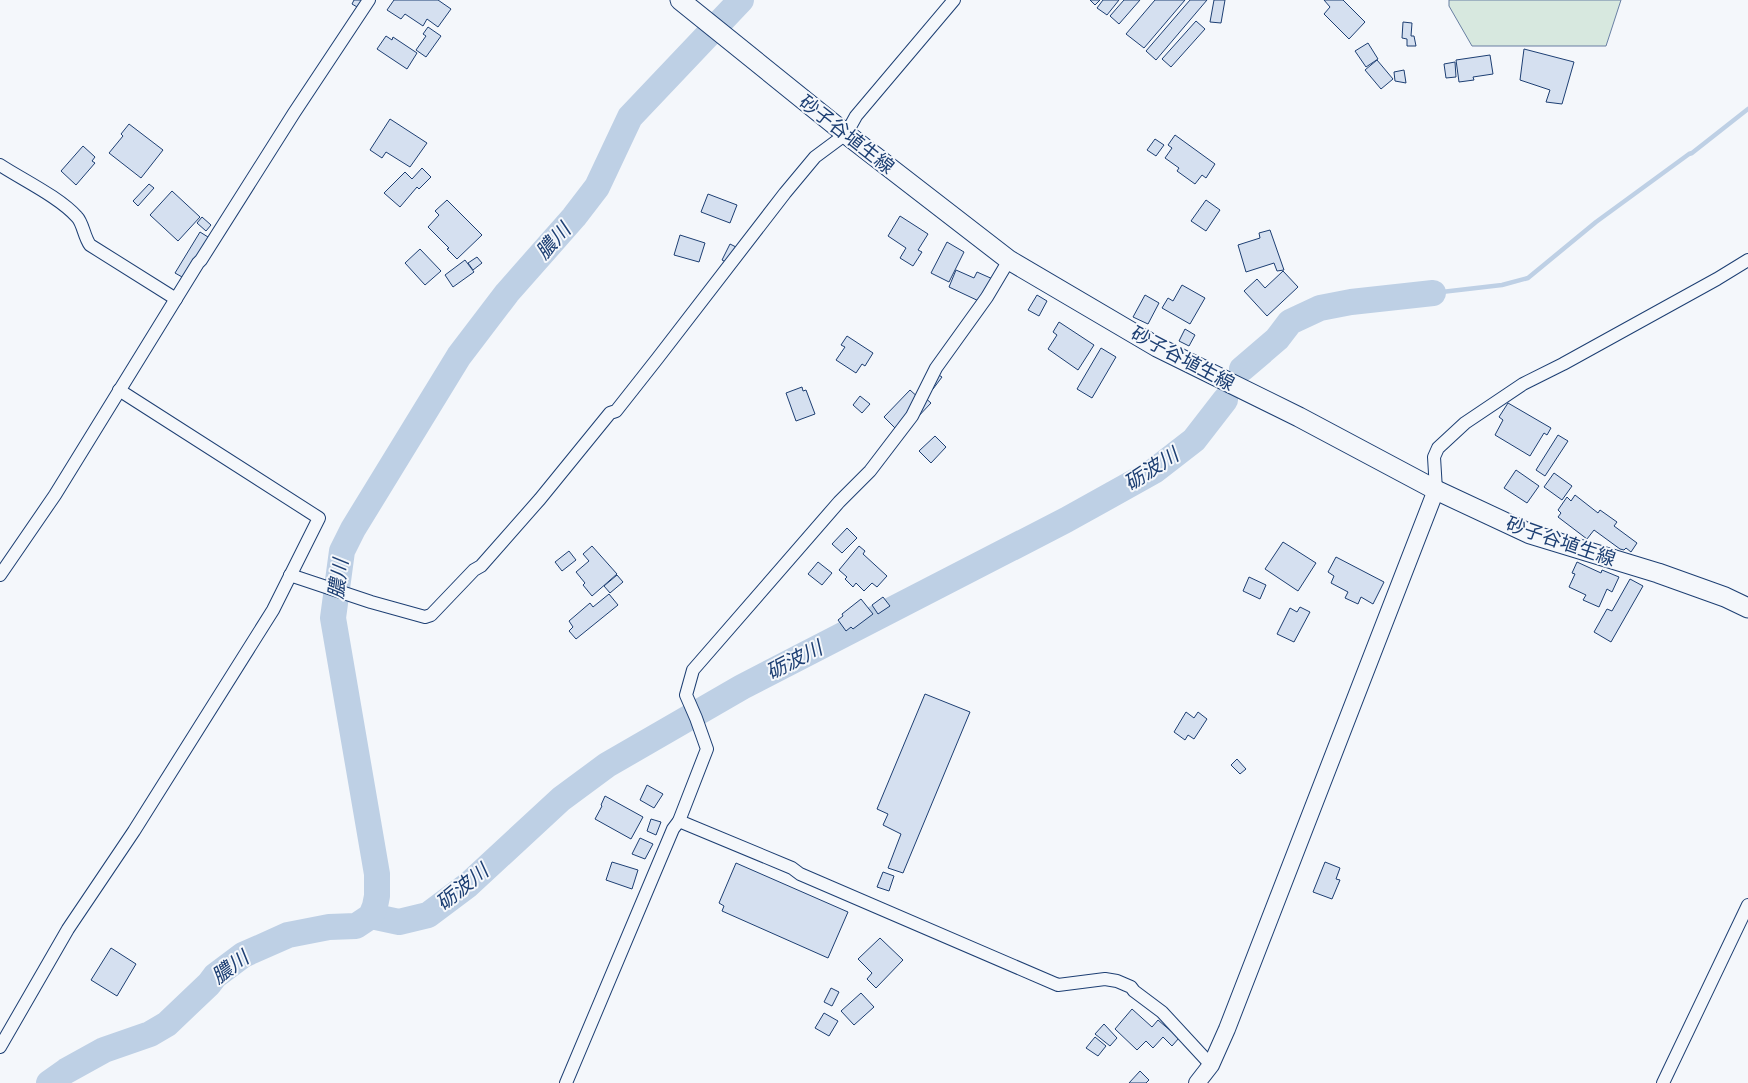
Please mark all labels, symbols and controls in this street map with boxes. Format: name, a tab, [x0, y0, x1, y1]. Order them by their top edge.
street label: 砂子谷埴生線	[795, 89, 899, 179]
water label: 膿川	[530, 216, 577, 265]
street label: 砂子谷埴生線	[1127, 321, 1239, 395]
water label: 砺波川	[1119, 441, 1185, 496]
street label: 砂子谷埴生線	[1503, 511, 1619, 571]
water label: 膿川	[322, 555, 354, 601]
water label: 砺波川	[761, 634, 828, 685]
water label: 砺波川	[431, 857, 495, 916]
water label: 膿川	[206, 944, 255, 989]

